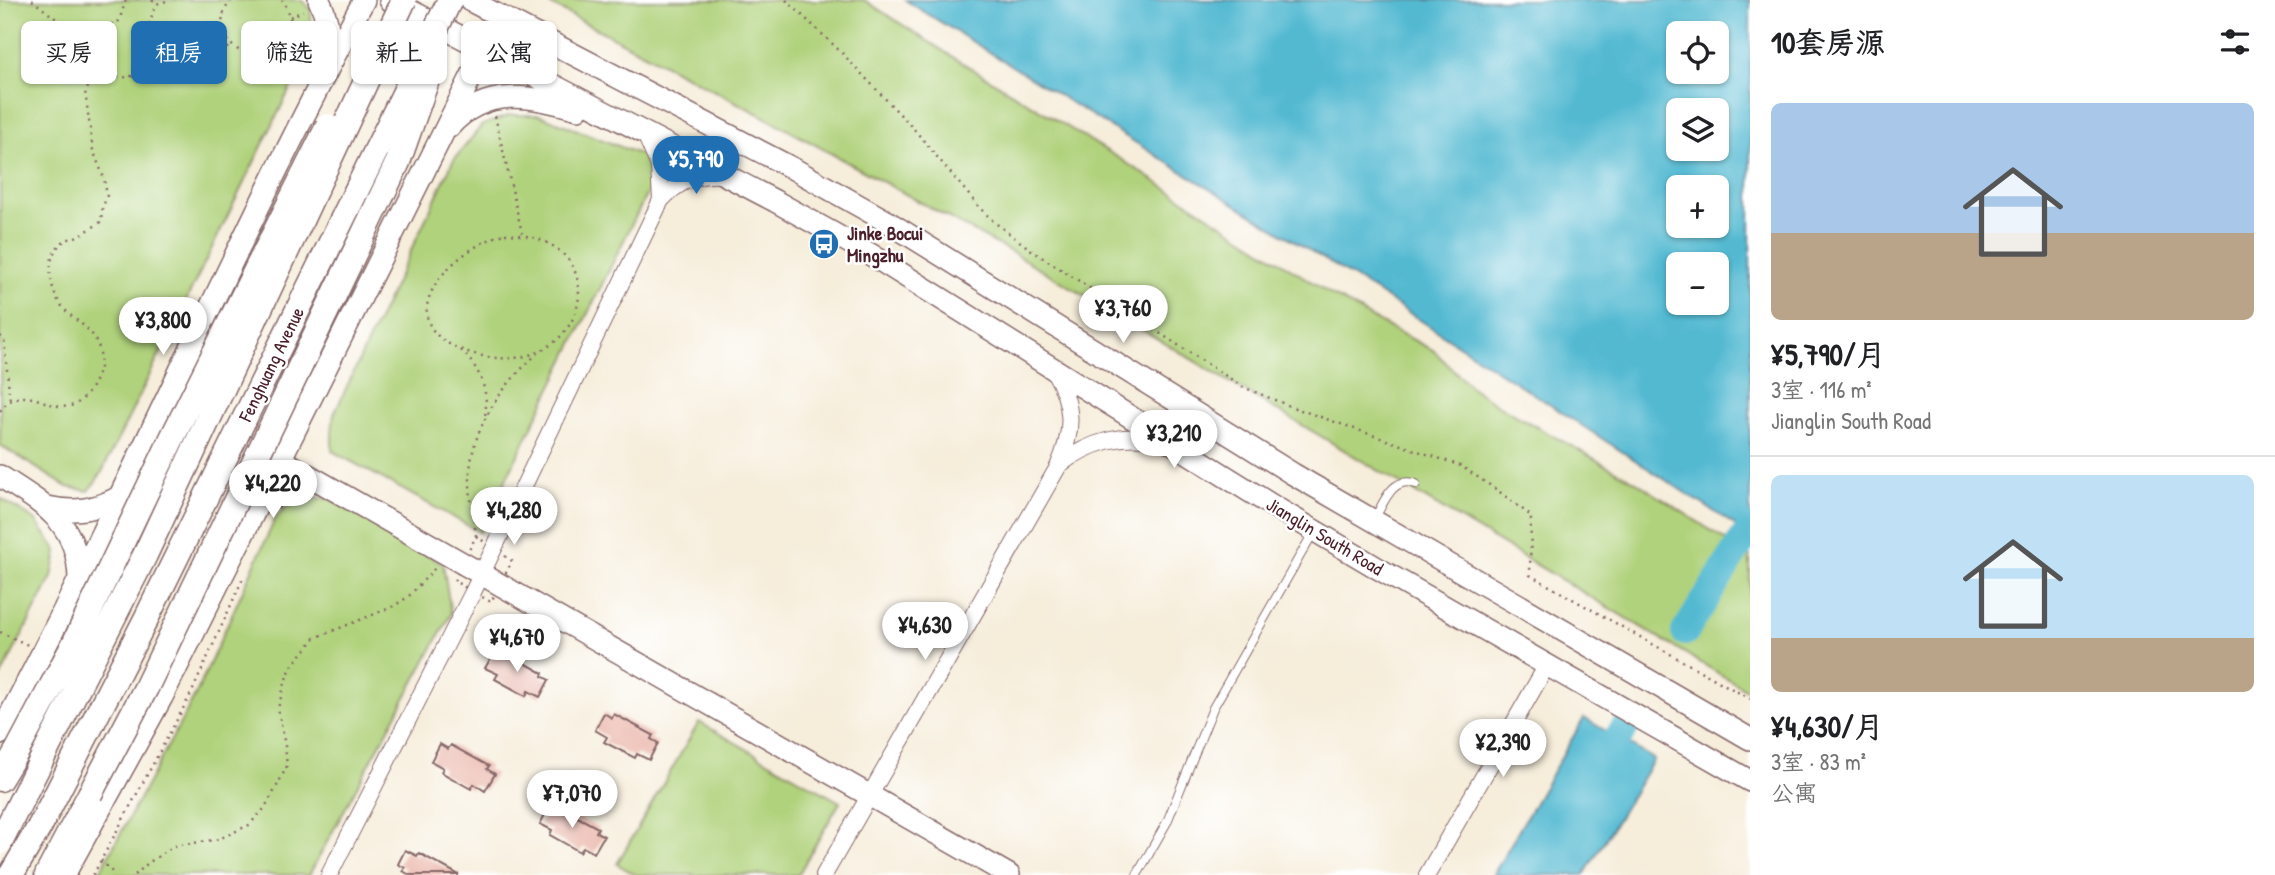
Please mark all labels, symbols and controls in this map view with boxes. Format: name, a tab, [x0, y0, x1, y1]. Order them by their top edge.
chip: 买房	[21, 21, 117, 84]
chip: 租房	[131, 21, 227, 84]
chip: 筛选	[241, 21, 337, 84]
chip: 新上	[351, 21, 447, 84]
chip: 公寓	[461, 21, 557, 84]
map controls	[1666, 21, 1729, 315]
button: locate	[1666, 21, 1729, 84]
text: 10套房源	[1771, 22, 1885, 62]
icon: filters	[2216, 23, 2254, 61]
button: layers	[1666, 98, 1729, 161]
pin: ¥5,790	[639, 136, 753, 196]
text: ¥5,790	[668, 143, 724, 174]
icon: home	[1950, 149, 2076, 275]
button: +	[1666, 175, 1729, 238]
place label: Jinke Bocui Mingzhu	[847, 220, 923, 269]
bus stop icon: Jinke Bocui Mingzhu	[807, 227, 841, 261]
button: −	[1666, 252, 1729, 315]
pin: ¥3,760	[1066, 286, 1180, 345]
text: ¥3,760	[1095, 292, 1151, 323]
pin: ¥3,800	[106, 298, 220, 357]
street label: Fenghuang Avenue	[232, 302, 310, 426]
text: ¥3,800	[135, 304, 191, 335]
text: ¥5,790/月	[1771, 334, 1886, 374]
text: 3室 · 116 m²	[1771, 374, 1872, 405]
text: Jianglin South Road	[1771, 405, 1931, 436]
pin: ¥3,210	[1117, 410, 1231, 470]
text: ¥3,210	[1146, 417, 1202, 448]
pin: ¥4,220	[216, 461, 330, 520]
text: ¥4,220	[245, 467, 301, 498]
pin: ¥4,280	[457, 488, 571, 547]
street label: Jianglin South Road	[1262, 491, 1389, 581]
text: ¥4,280	[487, 494, 541, 525]
icon: home	[1950, 521, 2076, 647]
pin: ¥4,630	[868, 602, 982, 662]
text: ¥4,630	[898, 609, 952, 640]
pin: ¥4,670	[460, 614, 574, 674]
text: ¥4,670	[490, 621, 544, 652]
text: ¥4,630/月	[1771, 706, 1884, 746]
pin: ¥2,390	[1446, 720, 1560, 779]
text: ¥2,390	[1475, 726, 1531, 757]
text: 3室 · 83 m²	[1771, 746, 1866, 777]
pin: ¥7,070	[515, 770, 629, 830]
text: ¥7,070	[543, 777, 601, 808]
text: 公寓	[1771, 777, 1817, 808]

